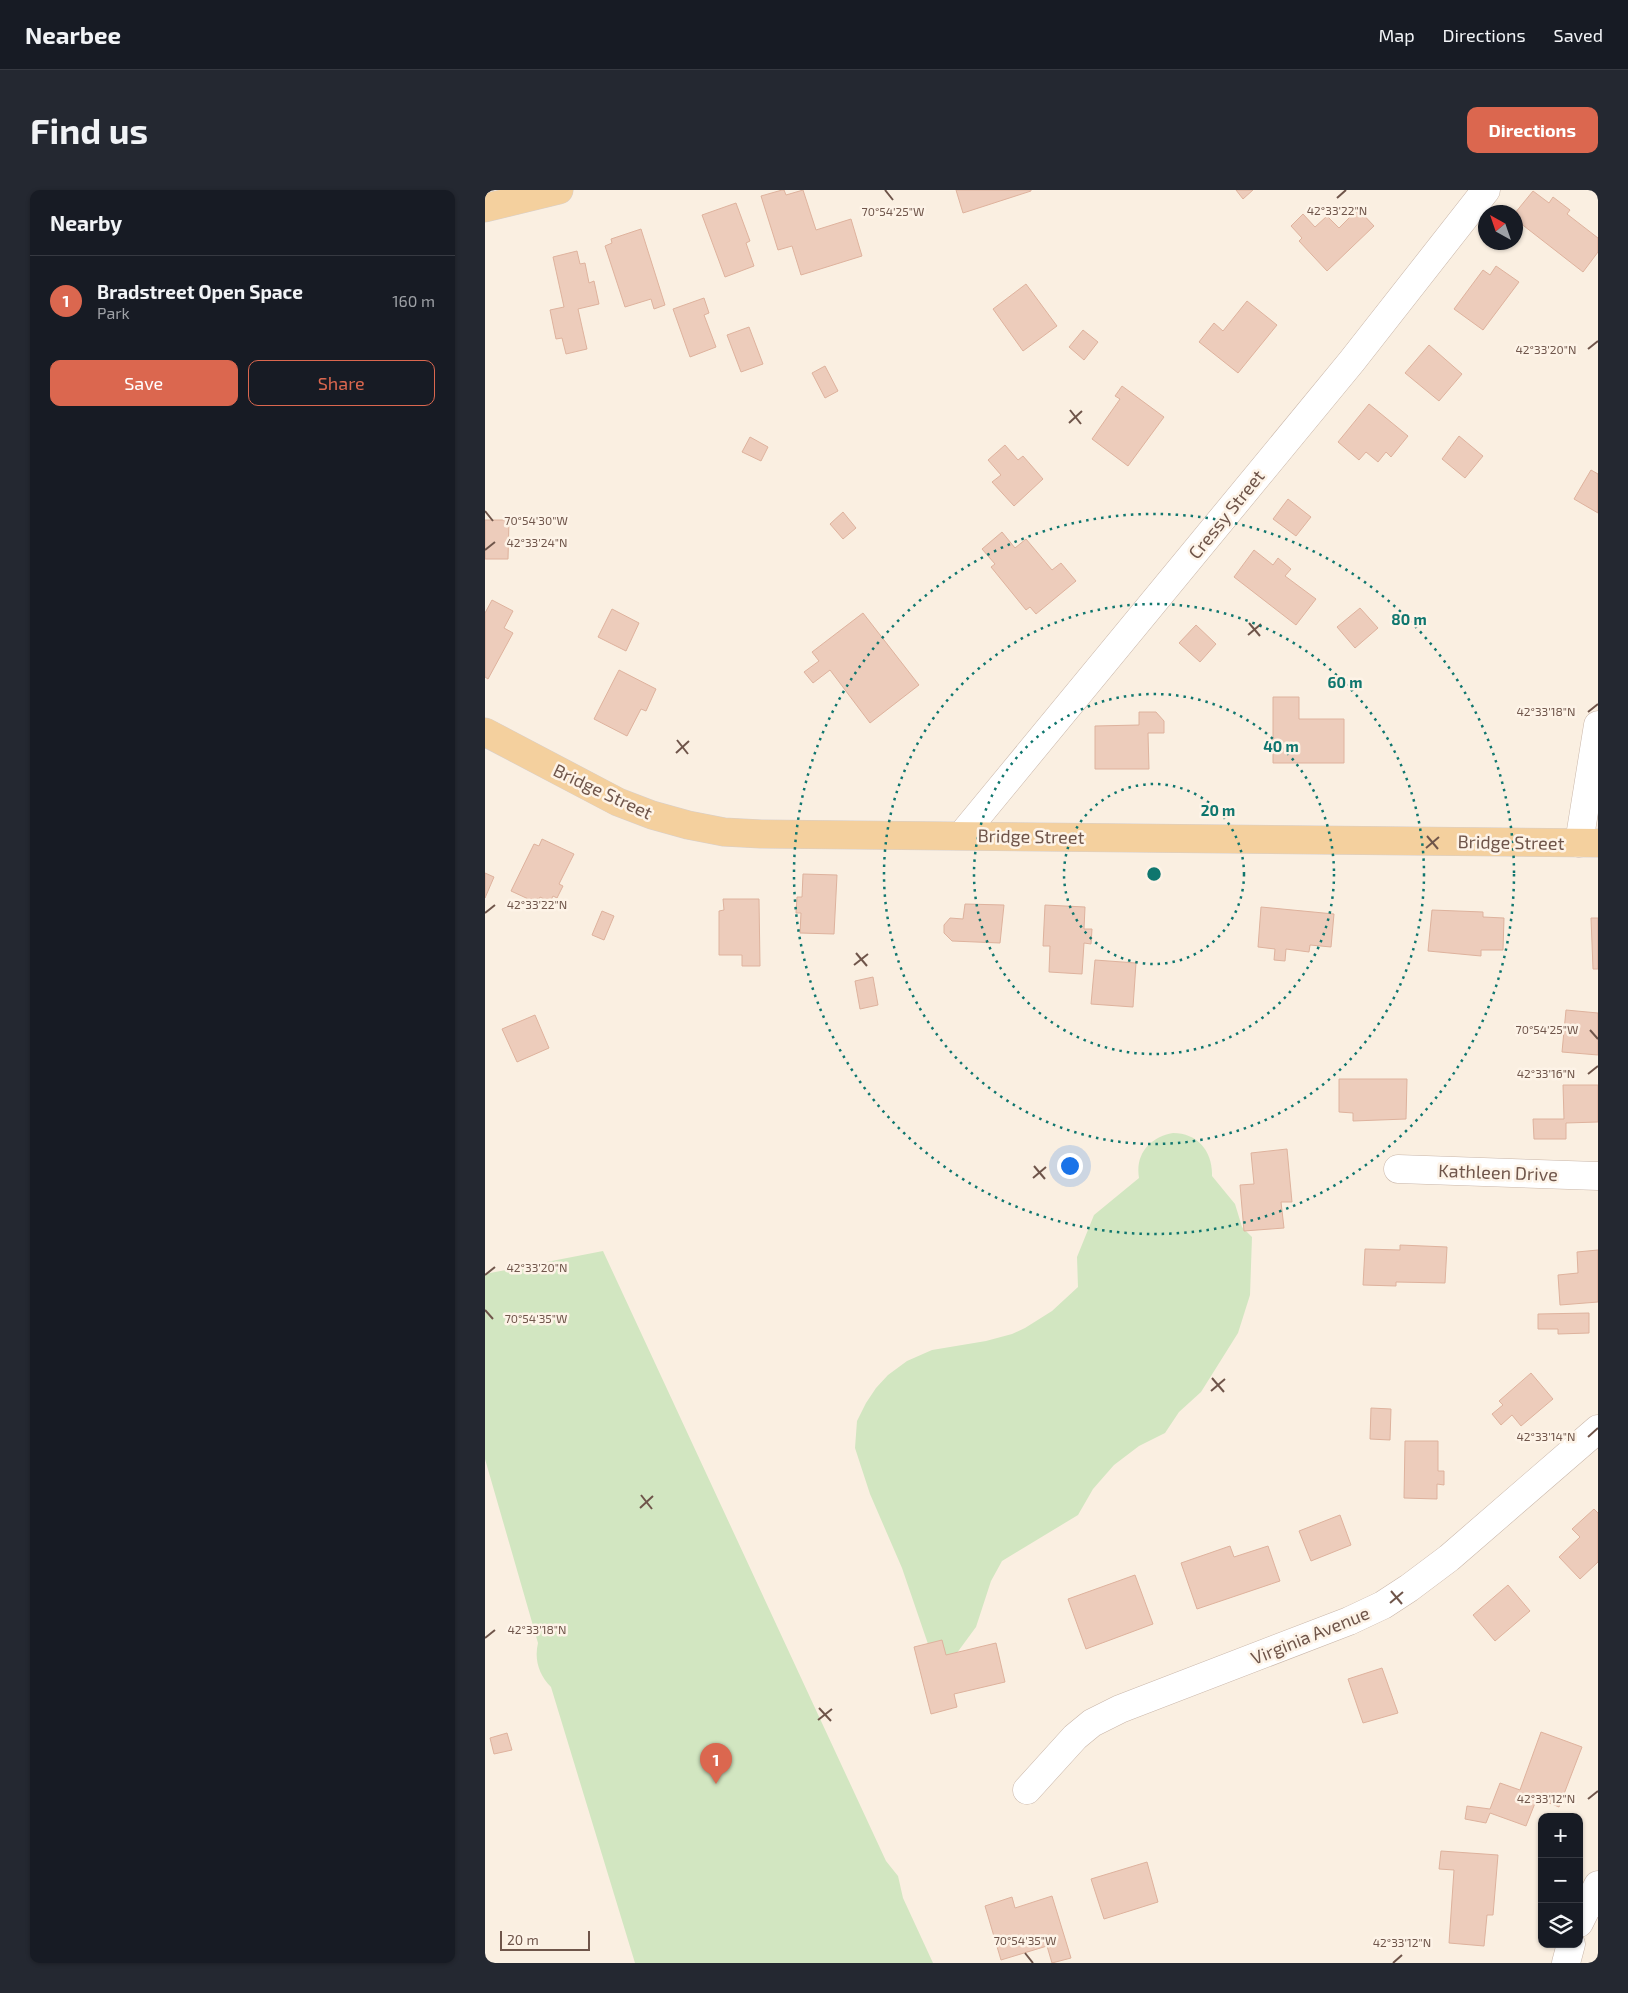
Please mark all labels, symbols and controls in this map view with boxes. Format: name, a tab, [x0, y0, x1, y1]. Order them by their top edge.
text: Nearbee	[25, 20, 121, 49]
text: Map	[1378, 24, 1415, 46]
text: Directions	[1443, 24, 1526, 46]
text: Saved	[1554, 24, 1603, 46]
button: Directions	[1467, 107, 1598, 153]
text: Find us	[30, 109, 148, 151]
text: 42°33'22"N	[1307, 203, 1367, 217]
text: 70°54'25"W	[862, 204, 924, 218]
north arrow	[1478, 205, 1523, 250]
text: Nearby	[50, 210, 122, 235]
text: Bradstreet Open Space	[97, 280, 303, 303]
text: 1	[63, 291, 69, 310]
text: 160 m	[392, 291, 435, 310]
text: Park	[97, 303, 130, 322]
text: 42°33'20"N	[1515, 342, 1577, 356]
button: Save	[50, 360, 238, 406]
button: Share	[248, 360, 435, 406]
street label: Cressy Street	[1183, 465, 1269, 563]
text: 70°54'30"W	[504, 513, 568, 527]
text: 42°33'24"N	[506, 535, 568, 549]
text: 80 m	[1391, 610, 1427, 628]
text: 60 m	[1328, 673, 1362, 691]
text: 42°33'18"N	[1516, 704, 1576, 718]
text: 40 m	[1263, 737, 1299, 755]
street label: Bridge Street	[550, 758, 656, 824]
text: 20 m	[1201, 801, 1235, 819]
street label: Bridge Street	[977, 824, 1085, 848]
street label: Bridge Street	[1457, 830, 1565, 854]
centre of rings	[1145, 865, 1163, 883]
text: 42°33'22"N	[507, 897, 567, 911]
text: 70°54'25"W	[1516, 1022, 1578, 1036]
text: 42°33'16"N	[1517, 1066, 1575, 1080]
your location	[1057, 1153, 1083, 1179]
street label: Kathleen Drive	[1438, 1159, 1558, 1185]
text: 42°33'20"N	[506, 1260, 568, 1274]
text: 70°54'35"W	[505, 1311, 567, 1325]
text: 42°33'14"N	[1516, 1429, 1576, 1443]
street label: Virginia Avenue	[1248, 1601, 1372, 1669]
text: 42°33'18"N	[507, 1622, 567, 1636]
pin: 1	[700, 1743, 732, 1784]
text: 42°33'12"N	[1517, 1791, 1575, 1805]
map controls	[1538, 1813, 1583, 1948]
button: +	[1538, 1813, 1583, 1858]
button: −	[1538, 1858, 1583, 1903]
button: layers	[1538, 1903, 1583, 1948]
scale bar	[500, 1928, 590, 1951]
text: 20 m	[507, 1931, 539, 1948]
text: 70°54'35"W	[994, 1933, 1056, 1947]
text: 42°33'12"N	[1373, 1935, 1431, 1949]

